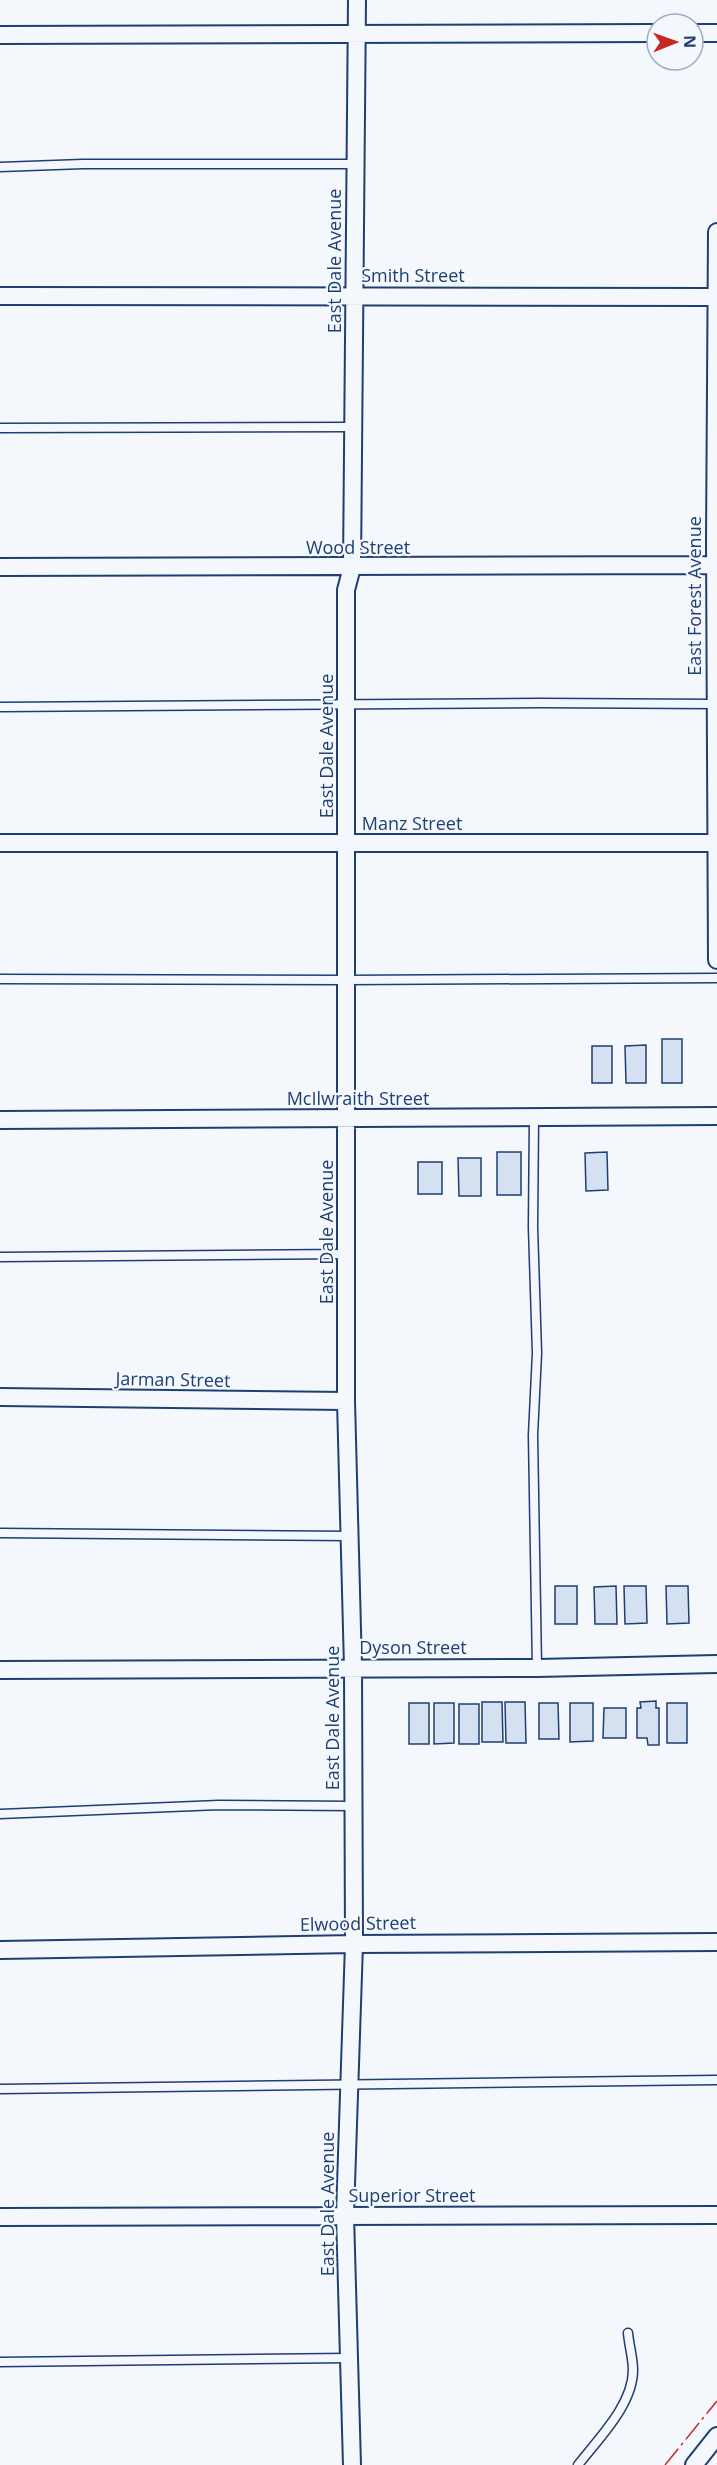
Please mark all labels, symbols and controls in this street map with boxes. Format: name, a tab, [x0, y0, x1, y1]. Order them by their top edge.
north arrow	[645, 12, 705, 72]
text: N	[679, 35, 701, 48]
street label: East Dale Avenue	[322, 189, 346, 333]
street label: Smith Street	[361, 263, 465, 287]
street label: East Forest Avenue	[682, 516, 706, 676]
street label: Wood Street	[306, 535, 410, 559]
street label: East Dale Avenue	[314, 674, 338, 818]
street label: Manz Street	[362, 811, 462, 835]
street label: McIlwraith Street	[287, 1086, 429, 1110]
street label: East Dale Avenue	[314, 1160, 338, 1304]
street label: Jarman Street	[113, 1366, 231, 1392]
street label: Dyson Street	[359, 1635, 467, 1659]
street label: East Dale Avenue	[320, 1646, 344, 1790]
street label: Elwood Street	[300, 1910, 416, 1936]
street label: East Dale Avenue	[315, 2132, 339, 2276]
street label: Superior Street	[348, 2183, 476, 2207]

